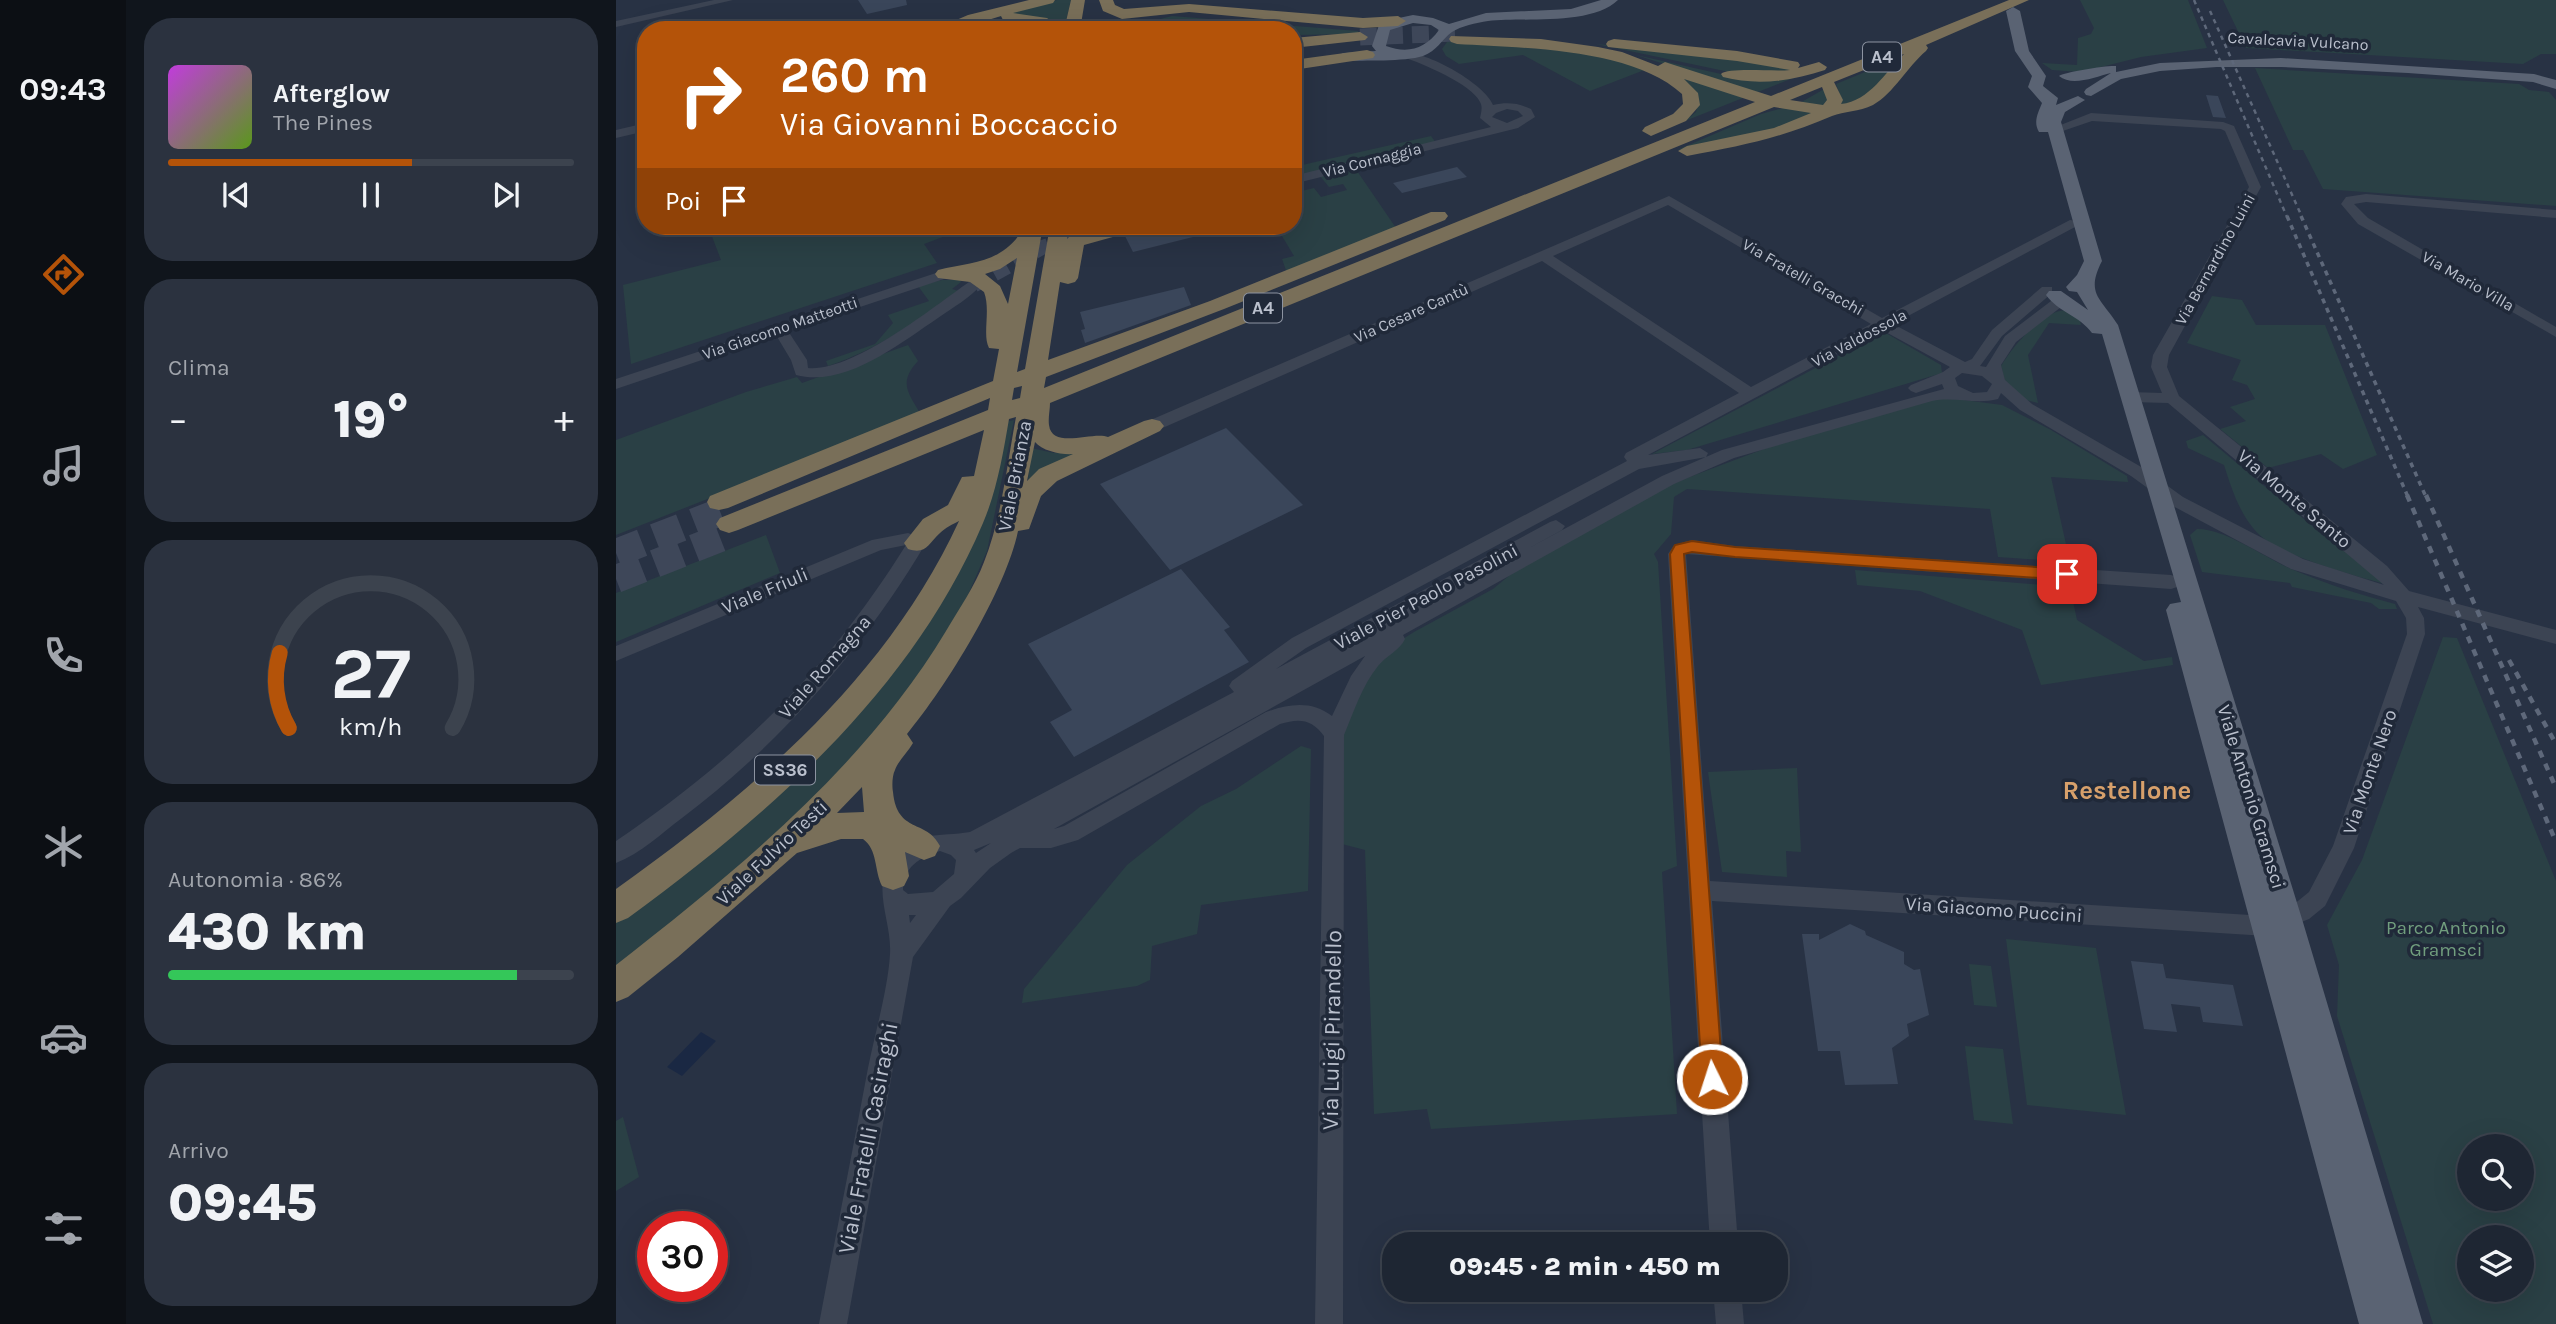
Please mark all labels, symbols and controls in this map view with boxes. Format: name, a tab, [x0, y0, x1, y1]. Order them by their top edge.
street label: Cavalcavia Vulcano	[2227, 28, 2369, 54]
road number: A4	[1863, 42, 1901, 72]
text: 260 m	[780, 47, 929, 104]
icon: right	[665, 49, 756, 140]
text: 09:43	[19, 71, 107, 108]
text: Afterglow	[273, 78, 390, 109]
text: Via Giovanni Boccaccio	[780, 106, 1118, 143]
text: The Pines	[273, 109, 373, 136]
street label: Via Cornaggia	[1321, 139, 1423, 181]
icon: previous	[217, 176, 255, 214]
icon: pause	[352, 176, 390, 214]
icon: next	[487, 176, 525, 214]
icon: arrive	[715, 182, 753, 220]
text: Poi	[665, 186, 701, 217]
street label: Via Bernardino Luini	[2171, 190, 2259, 328]
street label: Via Fratelli Gracchi	[1739, 235, 1867, 319]
street label: Via Mario Villa	[2418, 247, 2518, 315]
icon: directions	[39, 250, 88, 299]
street label: Via Cesare Cantù	[1351, 279, 1471, 347]
street label: Via Giacomo Matteotti	[700, 292, 860, 364]
road number: A4	[1244, 294, 1282, 322]
street label: Via Valdossola	[1808, 305, 1910, 371]
text: Clima	[168, 354, 230, 381]
text: 19°	[333, 389, 409, 450]
text: −	[168, 397, 188, 442]
text: +	[554, 397, 574, 442]
street label: Viale Brianza	[994, 419, 1036, 533]
icon: music	[39, 441, 88, 490]
street label: Via Monte Santo	[2233, 445, 2355, 553]
street label: Viale Pier Paolo Pasolini	[1330, 539, 1522, 655]
pin	[2037, 544, 2097, 604]
icon: arrive	[2048, 555, 2086, 593]
street label: Viale Friuli	[719, 563, 811, 619]
street label: Viale Romagna	[774, 611, 876, 723]
icon: phone	[39, 631, 88, 680]
text: 27	[331, 631, 411, 716]
street label: Viale Antonio Gramsci	[2213, 702, 2289, 892]
street label: Via Monte Nero	[2338, 707, 2402, 837]
text: km/h	[339, 712, 403, 741]
road number: SS36	[755, 756, 815, 784]
district label: Restellone	[2063, 775, 2191, 806]
street label: Viale Fulvio Testi	[712, 796, 832, 910]
icon: climate	[39, 822, 88, 871]
text: Autonomia · 86%	[168, 866, 343, 893]
street label: Via Giacomo Puccini	[1905, 893, 2083, 927]
text: 430 km	[168, 901, 366, 962]
park label: Parco Antonio Gramsci	[2386, 917, 2506, 961]
street label: Via Luigi Pirandello	[1317, 930, 1347, 1130]
icon: car	[39, 1013, 88, 1062]
street label: Viale Fratelli Casiraghi	[832, 1020, 904, 1256]
position arrow	[1675, 1042, 1749, 1116]
map controls	[2457, 1134, 2534, 1302]
button: search	[2457, 1134, 2534, 1211]
text: Arrivo	[168, 1137, 229, 1164]
text: 09:45	[168, 1172, 317, 1233]
icon: filters	[39, 1204, 88, 1253]
speed limit sign: 30	[637, 1211, 728, 1302]
button: layers	[2457, 1225, 2534, 1302]
text: 09:45 · 2 min · 450 m	[1449, 1251, 1721, 1282]

